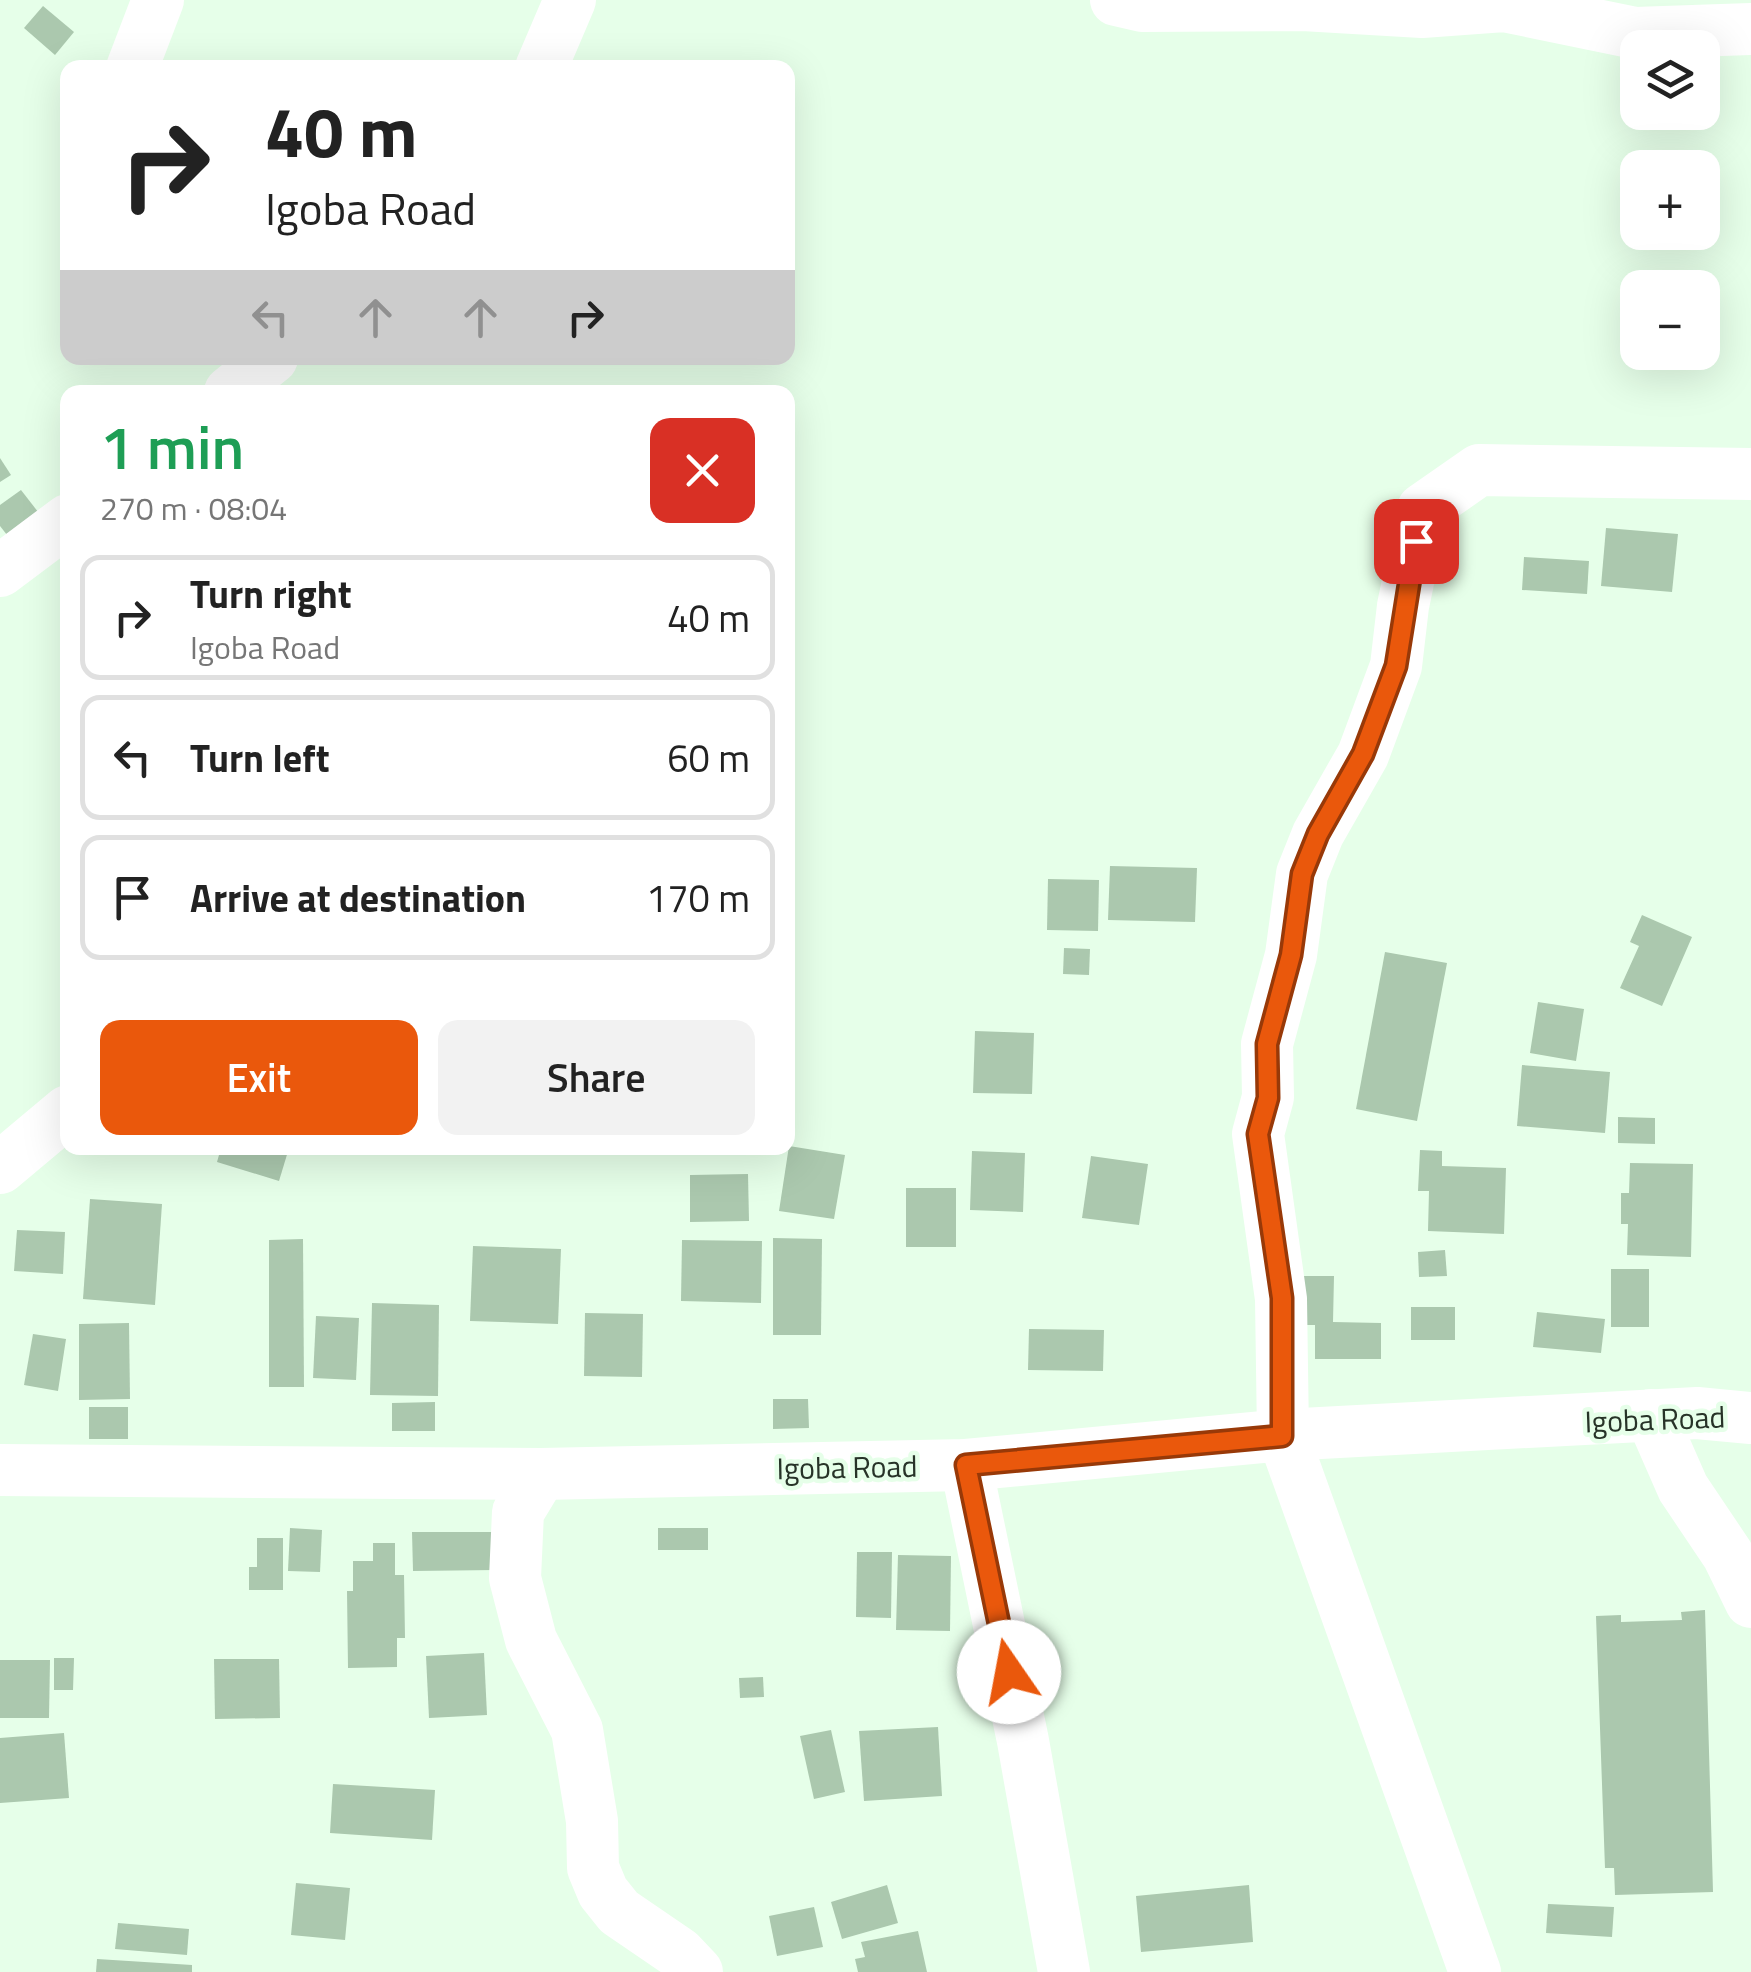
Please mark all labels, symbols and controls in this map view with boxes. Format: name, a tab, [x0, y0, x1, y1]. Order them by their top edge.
map controls	[1620, 30, 1720, 370]
button: layers	[1620, 30, 1720, 130]
text: 40 m	[265, 78, 418, 184]
icon: right	[100, 100, 230, 230]
button: +	[1620, 150, 1720, 250]
text: Igoba Road	[265, 174, 476, 242]
button: −	[1620, 270, 1720, 370]
icon: left	[243, 290, 298, 345]
icon: ahead	[348, 290, 403, 345]
icon: ahead	[453, 290, 508, 345]
icon: right	[558, 290, 613, 345]
text: 1 min	[100, 401, 244, 492]
button: close	[650, 418, 755, 523]
text: 270 m · 08:04	[100, 484, 287, 532]
pin	[1374, 499, 1459, 584]
icon: arrive	[1389, 514, 1444, 569]
text: Turn right	[190, 565, 352, 623]
text: 40 m	[667, 589, 750, 647]
icon: right	[105, 590, 160, 645]
text: Igoba Road	[190, 623, 340, 671]
text: Turn left	[190, 729, 330, 787]
text: 60 m	[667, 729, 750, 787]
icon: left	[105, 730, 160, 785]
text: Arrive at destination	[190, 869, 526, 927]
text: 170 m	[646, 869, 750, 927]
icon: arrive	[105, 870, 160, 925]
button: Exit	[100, 1020, 418, 1135]
button: Share	[438, 1020, 755, 1135]
street label: Igoba Road	[1584, 1394, 1726, 1444]
street label: Igoba Road	[776, 1443, 918, 1491]
position arrow	[957, 1620, 1061, 1724]

